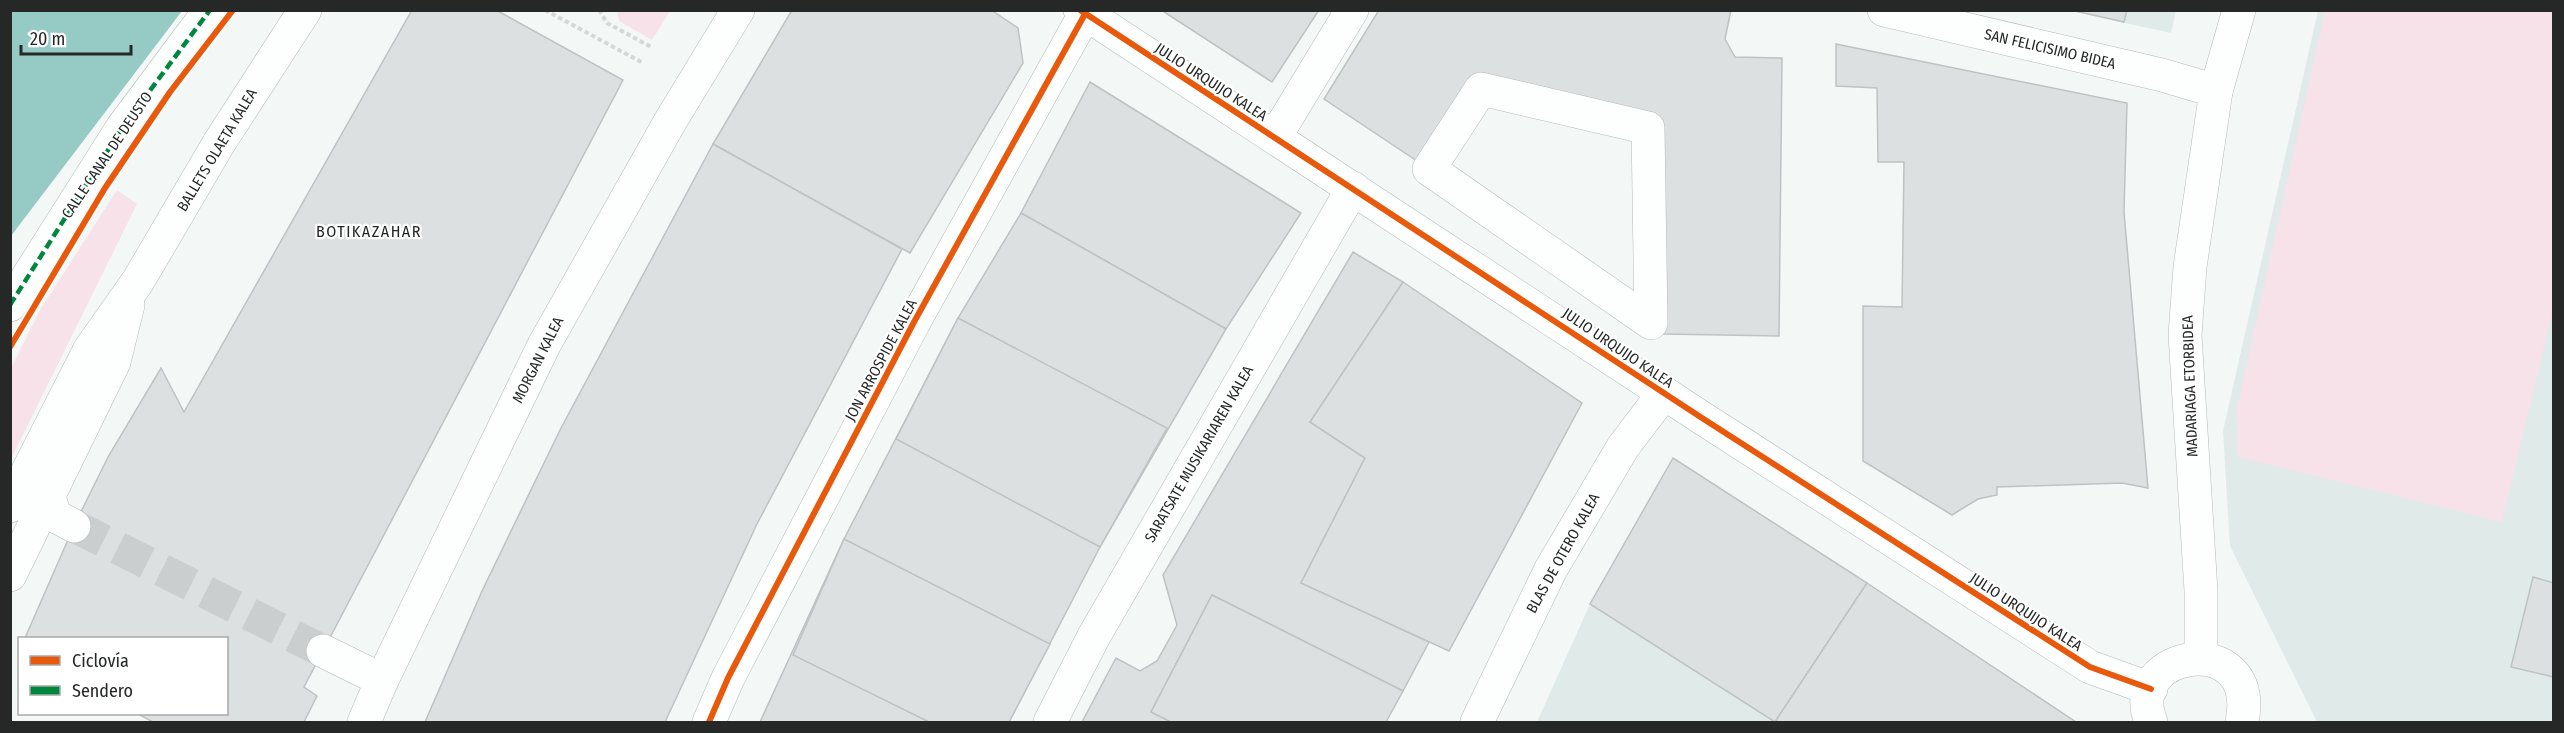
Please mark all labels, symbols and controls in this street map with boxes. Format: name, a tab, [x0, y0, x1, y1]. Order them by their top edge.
scale bar	[21, 18, 130, 56]
street label: SAN FELICISIMO BIDEA	[1983, 25, 2118, 73]
text: 20 m	[30, 28, 65, 50]
street label: JULIO URQUIJO KALEA	[1152, 39, 1270, 125]
street label: BALLETS OLAETA KALEA	[173, 85, 261, 215]
street label: CALLE CANAL DE DEUSTO	[58, 88, 156, 222]
district label: BOTIKAZAHAR	[316, 222, 422, 241]
street label: JON ARROSPIDE KALEA	[841, 296, 921, 424]
street label: JULIO URQUIJO KALEA	[1559, 304, 1677, 392]
street label: MORGAN KALEA	[509, 314, 568, 406]
street label: MADARIAGA ETORBIDEA	[2179, 315, 2201, 457]
street label: SARATSATE MUSIKARIAREN KALEA	[1141, 362, 1257, 546]
street label: BLAS DE OTERO KALEA	[1523, 490, 1603, 616]
street label: JULIO URQUIJO KALEA	[1967, 569, 2085, 655]
legend	[18, 637, 228, 715]
text: Ciclovía	[72, 650, 129, 672]
text: Sendero	[72, 680, 133, 702]

